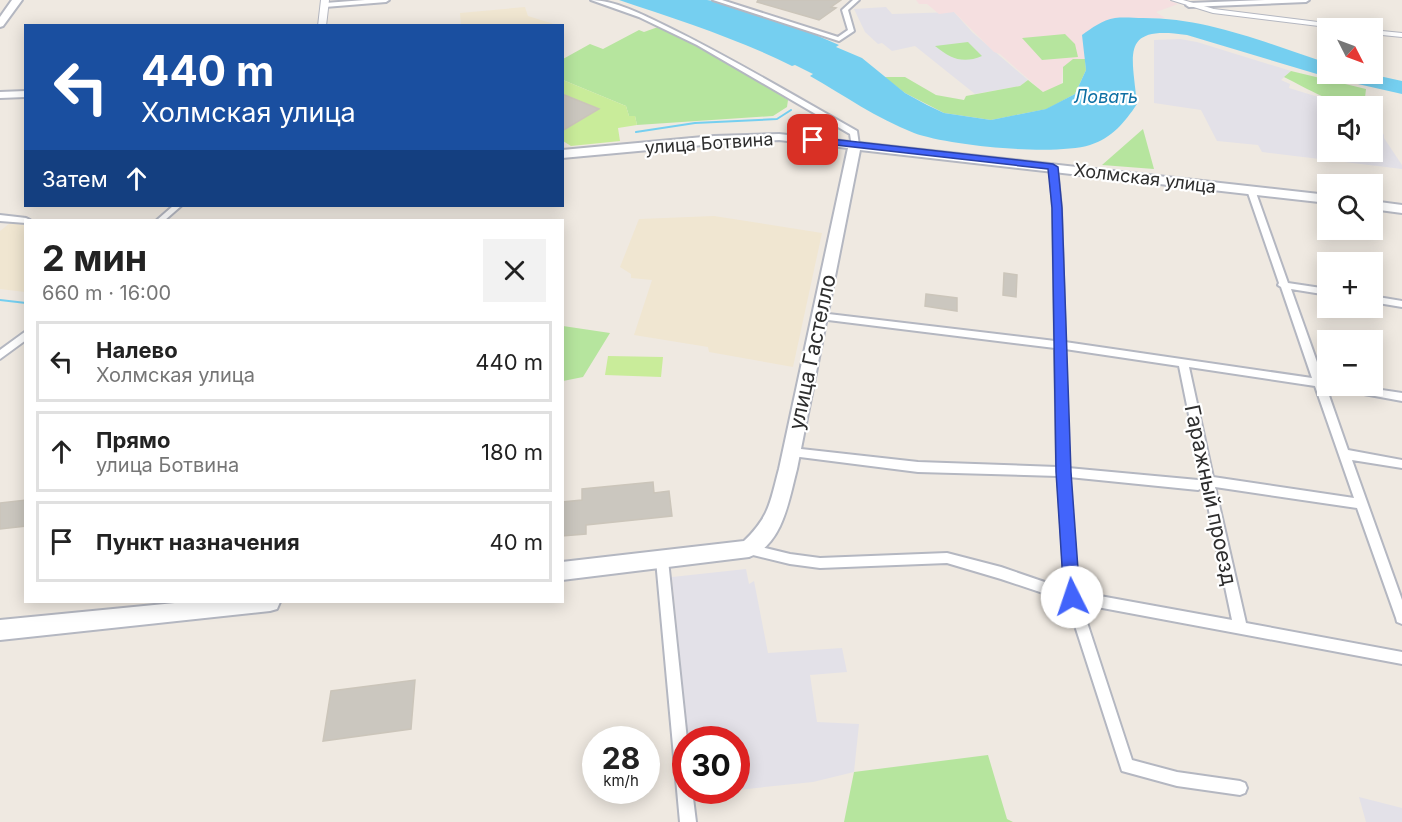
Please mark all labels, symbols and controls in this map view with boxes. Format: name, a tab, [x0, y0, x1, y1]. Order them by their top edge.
north arrow	[1317, 18, 1383, 84]
map controls	[1317, 18, 1383, 396]
text: 440 m	[141, 45, 274, 96]
icon: left	[42, 48, 120, 126]
water label: Ловать	[1074, 86, 1138, 107]
text: Холмская улица	[141, 96, 356, 129]
button: sound	[1317, 96, 1383, 162]
pin	[787, 114, 838, 165]
icon: arrive	[796, 123, 829, 156]
street label: улица Ботвина	[644, 128, 774, 158]
street label: Холмская улица	[1073, 159, 1217, 197]
icon: ahead	[120, 162, 153, 195]
text: Затем	[42, 166, 108, 192]
button: search	[1317, 174, 1383, 240]
text: 2 мин	[42, 236, 147, 280]
button: close	[483, 239, 546, 302]
button: +	[1317, 252, 1383, 318]
street label: улица Гастелло	[783, 272, 841, 432]
text: 660 m · 16:00	[42, 281, 171, 305]
button: −	[1317, 330, 1383, 396]
text: Налево	[96, 337, 178, 363]
icon: left	[45, 345, 78, 378]
text: 440 m	[475, 349, 543, 375]
text: Холмская улица	[96, 363, 255, 387]
street label: Гаражный проезд	[1180, 402, 1242, 588]
text: Прямо	[96, 427, 170, 453]
icon: ahead	[45, 435, 78, 468]
text: 180 m	[481, 439, 543, 465]
text: улица Ботвина	[96, 453, 239, 477]
icon: arrive	[45, 525, 78, 558]
text: Пункт назначения	[96, 529, 300, 555]
text: 40 m	[489, 529, 543, 555]
position arrow	[1040, 565, 1104, 629]
speed limit sign: 30	[672, 726, 750, 804]
text: 28	[602, 740, 640, 776]
text: km/h	[603, 771, 639, 790]

